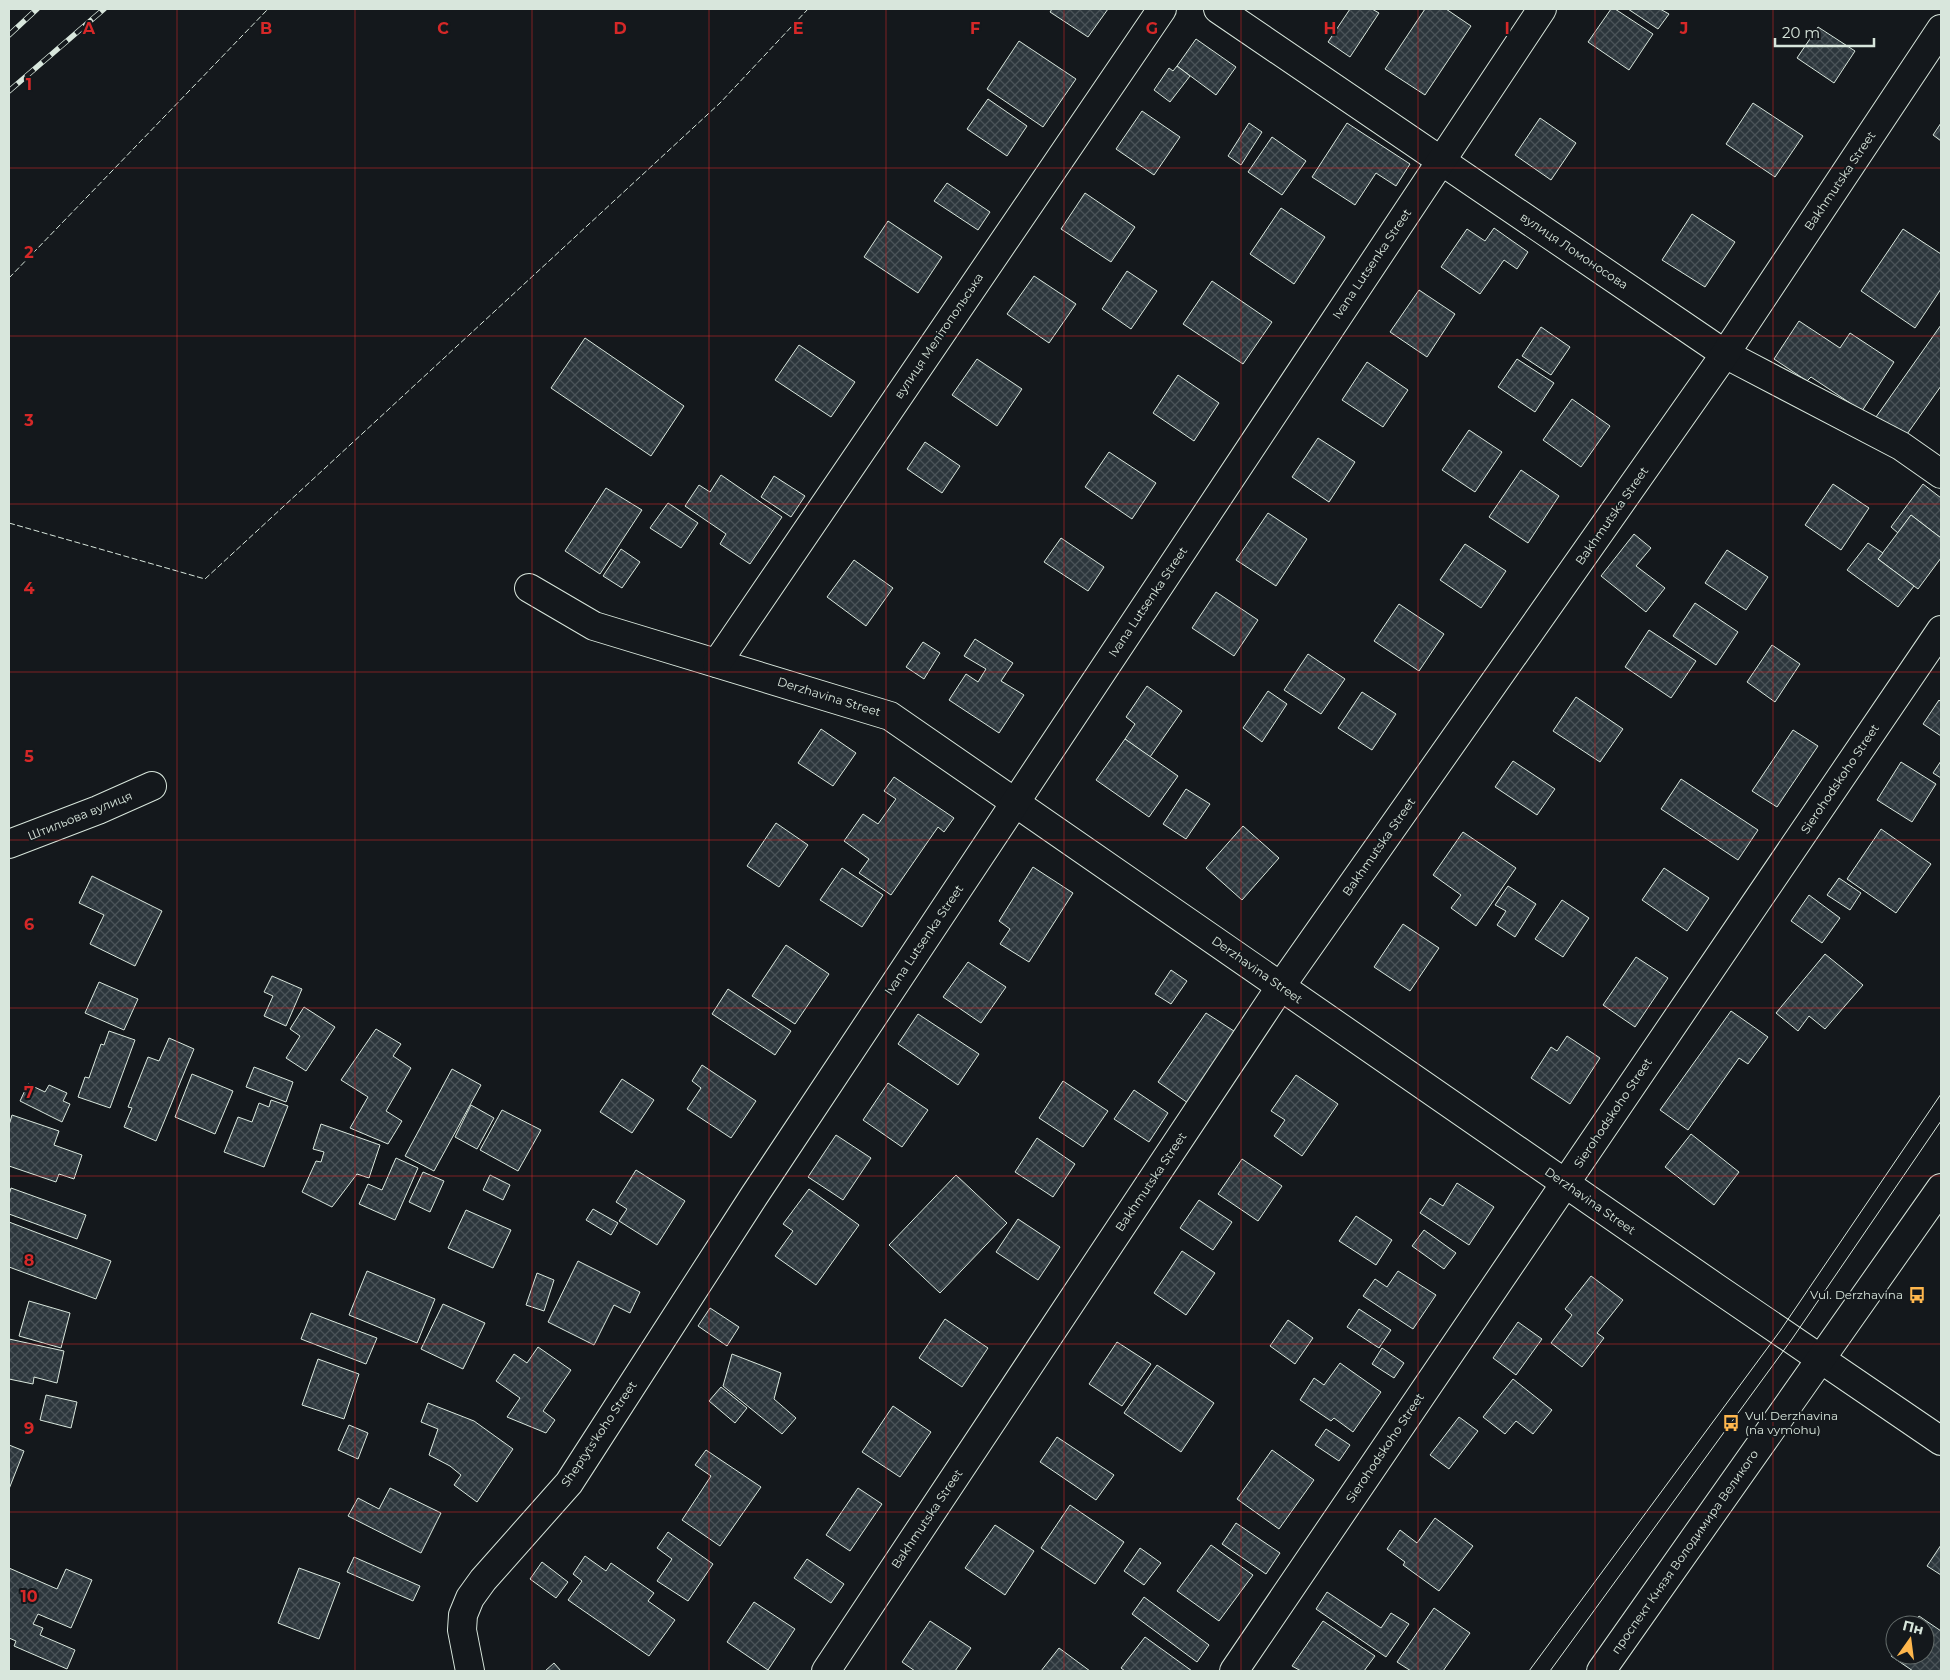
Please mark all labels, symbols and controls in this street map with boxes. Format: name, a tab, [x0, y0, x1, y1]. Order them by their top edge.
scale bar	[1775, 15, 1874, 47]
text: A	[82, 19, 96, 38]
text: B	[260, 19, 272, 38]
text: C	[437, 19, 449, 38]
text: D	[613, 19, 627, 38]
text: E	[793, 19, 803, 38]
text: F	[970, 19, 980, 38]
text: G	[1146, 19, 1158, 38]
text: H	[1324, 19, 1336, 38]
text: I	[1504, 19, 1510, 38]
text: J	[1679, 19, 1688, 38]
text: 20 m	[1782, 23, 1820, 42]
text: 1	[26, 75, 32, 94]
street label: Bakhmutska Street	[1801, 128, 1878, 233]
street label: Ivana Lutsenka Street	[1329, 206, 1414, 322]
street label: вулиця Ломоносова	[1518, 209, 1631, 292]
text: 2	[24, 243, 34, 262]
street label: вулиця Мелітопольська	[891, 270, 986, 401]
text: 3	[23, 411, 34, 430]
street label: Bakhmutska Street	[1572, 464, 1651, 568]
street label: Ivana Lutsenka Street	[1105, 544, 1190, 660]
text: 4	[23, 579, 35, 598]
street label: Derzhavina Street	[776, 674, 883, 719]
street label: Sierohodskoho Street	[1797, 721, 1882, 836]
text: 5	[24, 747, 34, 766]
street label: Штильова вулиця	[25, 788, 134, 843]
street label: Bakhmutska Street	[1339, 795, 1418, 899]
street label: Ivana Lutsenka Street	[881, 882, 966, 998]
text: 6	[24, 915, 34, 934]
street label: Derzhavina Street	[1209, 933, 1306, 1007]
street label: Sierohodskoho Street	[1570, 1055, 1655, 1170]
text: 7	[24, 1083, 34, 1102]
street label: Bakhmutska Street	[1112, 1129, 1189, 1234]
street label: Derzhavina Street	[1542, 1164, 1639, 1238]
text: 8	[24, 1251, 34, 1270]
bus stop icon: Vul. Derzhavina	[1907, 1285, 1927, 1305]
place label: Vul. Derzhavina	[1810, 1287, 1903, 1302]
street label: Sheptyts'koho Street	[558, 1378, 640, 1490]
street label: Sierohodskoho Street	[1342, 1390, 1427, 1505]
place label: Vul. Derzhavina (na vymohu)	[1745, 1408, 1838, 1437]
bus stop icon: Vul. Derzhavina (na vymohu)	[1721, 1413, 1741, 1433]
text: 9	[24, 1419, 34, 1438]
street label: проспект Князя Володимира Великого	[1608, 1446, 1761, 1657]
street label: Bakhmutska Street	[888, 1466, 965, 1571]
text: 10	[20, 1587, 38, 1606]
north arrow	[1885, 1615, 1935, 1665]
text: Пн	[1901, 1616, 1926, 1639]

